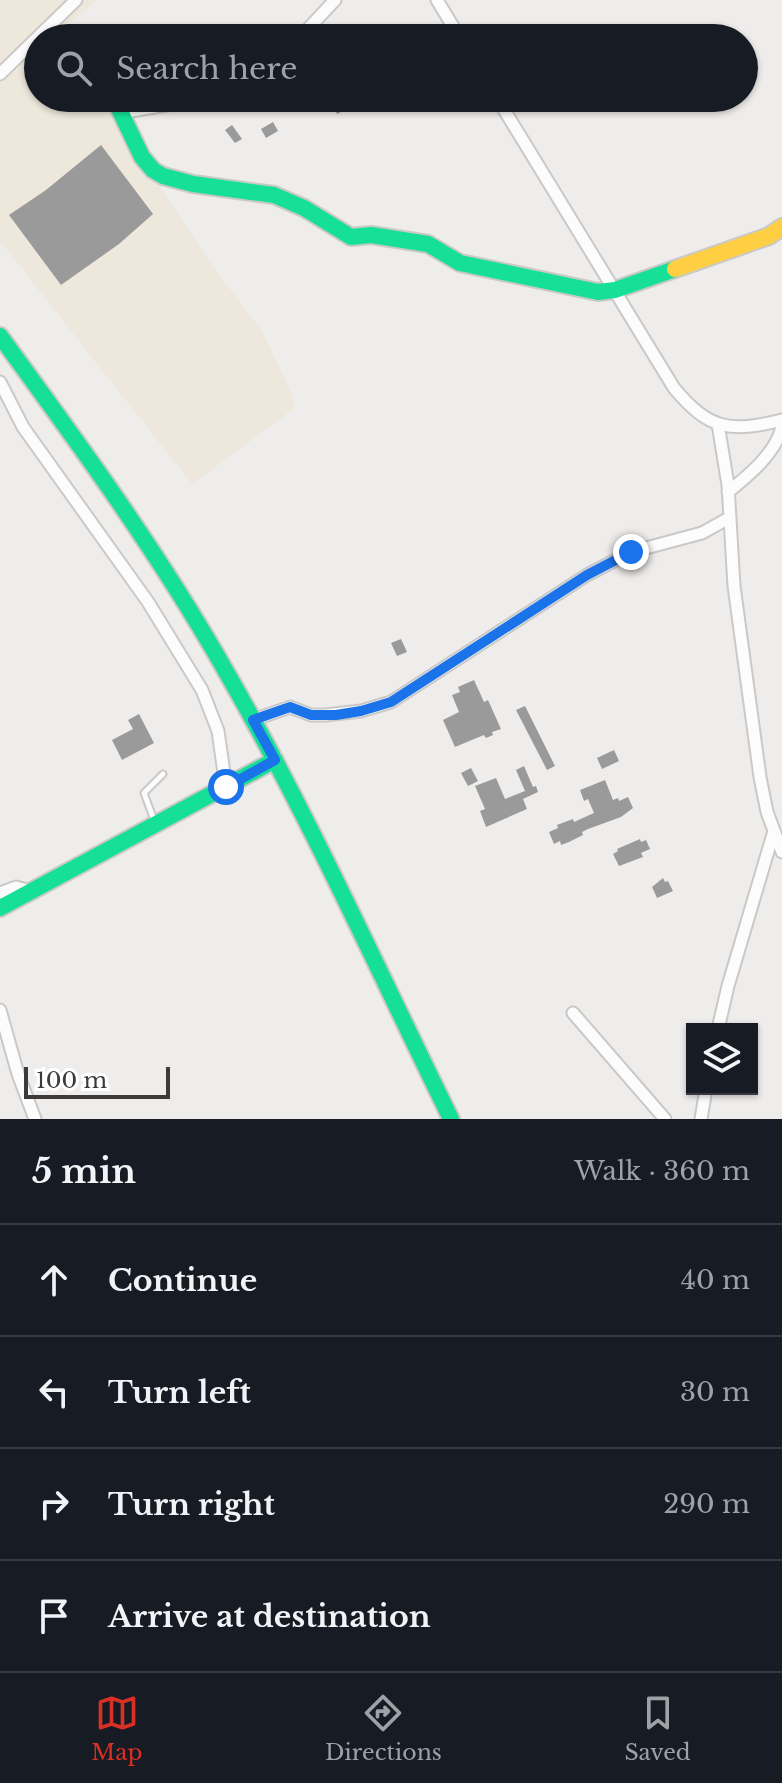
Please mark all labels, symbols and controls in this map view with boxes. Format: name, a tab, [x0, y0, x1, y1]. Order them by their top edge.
search box	[24, 24, 758, 112]
icon: search	[52, 46, 96, 90]
text: Search here	[116, 50, 297, 87]
route end	[613, 534, 649, 570]
route start	[208, 769, 244, 805]
map controls	[686, 1023, 758, 1095]
button: layers	[686, 1023, 758, 1095]
scale bar	[24, 1063, 170, 1099]
text: 100 m	[36, 1067, 107, 1094]
text: 5 min	[32, 1150, 136, 1192]
text: Walk · 360 m	[574, 1155, 750, 1187]
icon: ahead	[32, 1258, 76, 1302]
text: Continue	[108, 1262, 257, 1299]
text: 40 m	[681, 1264, 750, 1296]
icon: left	[32, 1370, 76, 1414]
text: Turn left	[108, 1374, 251, 1411]
text: 30 m	[680, 1376, 750, 1408]
icon: right	[32, 1482, 76, 1526]
text: Turn right	[108, 1486, 275, 1523]
text: 290 m	[663, 1488, 750, 1520]
icon: arrive	[32, 1594, 76, 1638]
text: Arrive at destination	[108, 1598, 431, 1635]
tab: Map	[91, 1691, 142, 1766]
tab: Directions	[325, 1691, 442, 1766]
tab: Saved	[624, 1691, 691, 1766]

